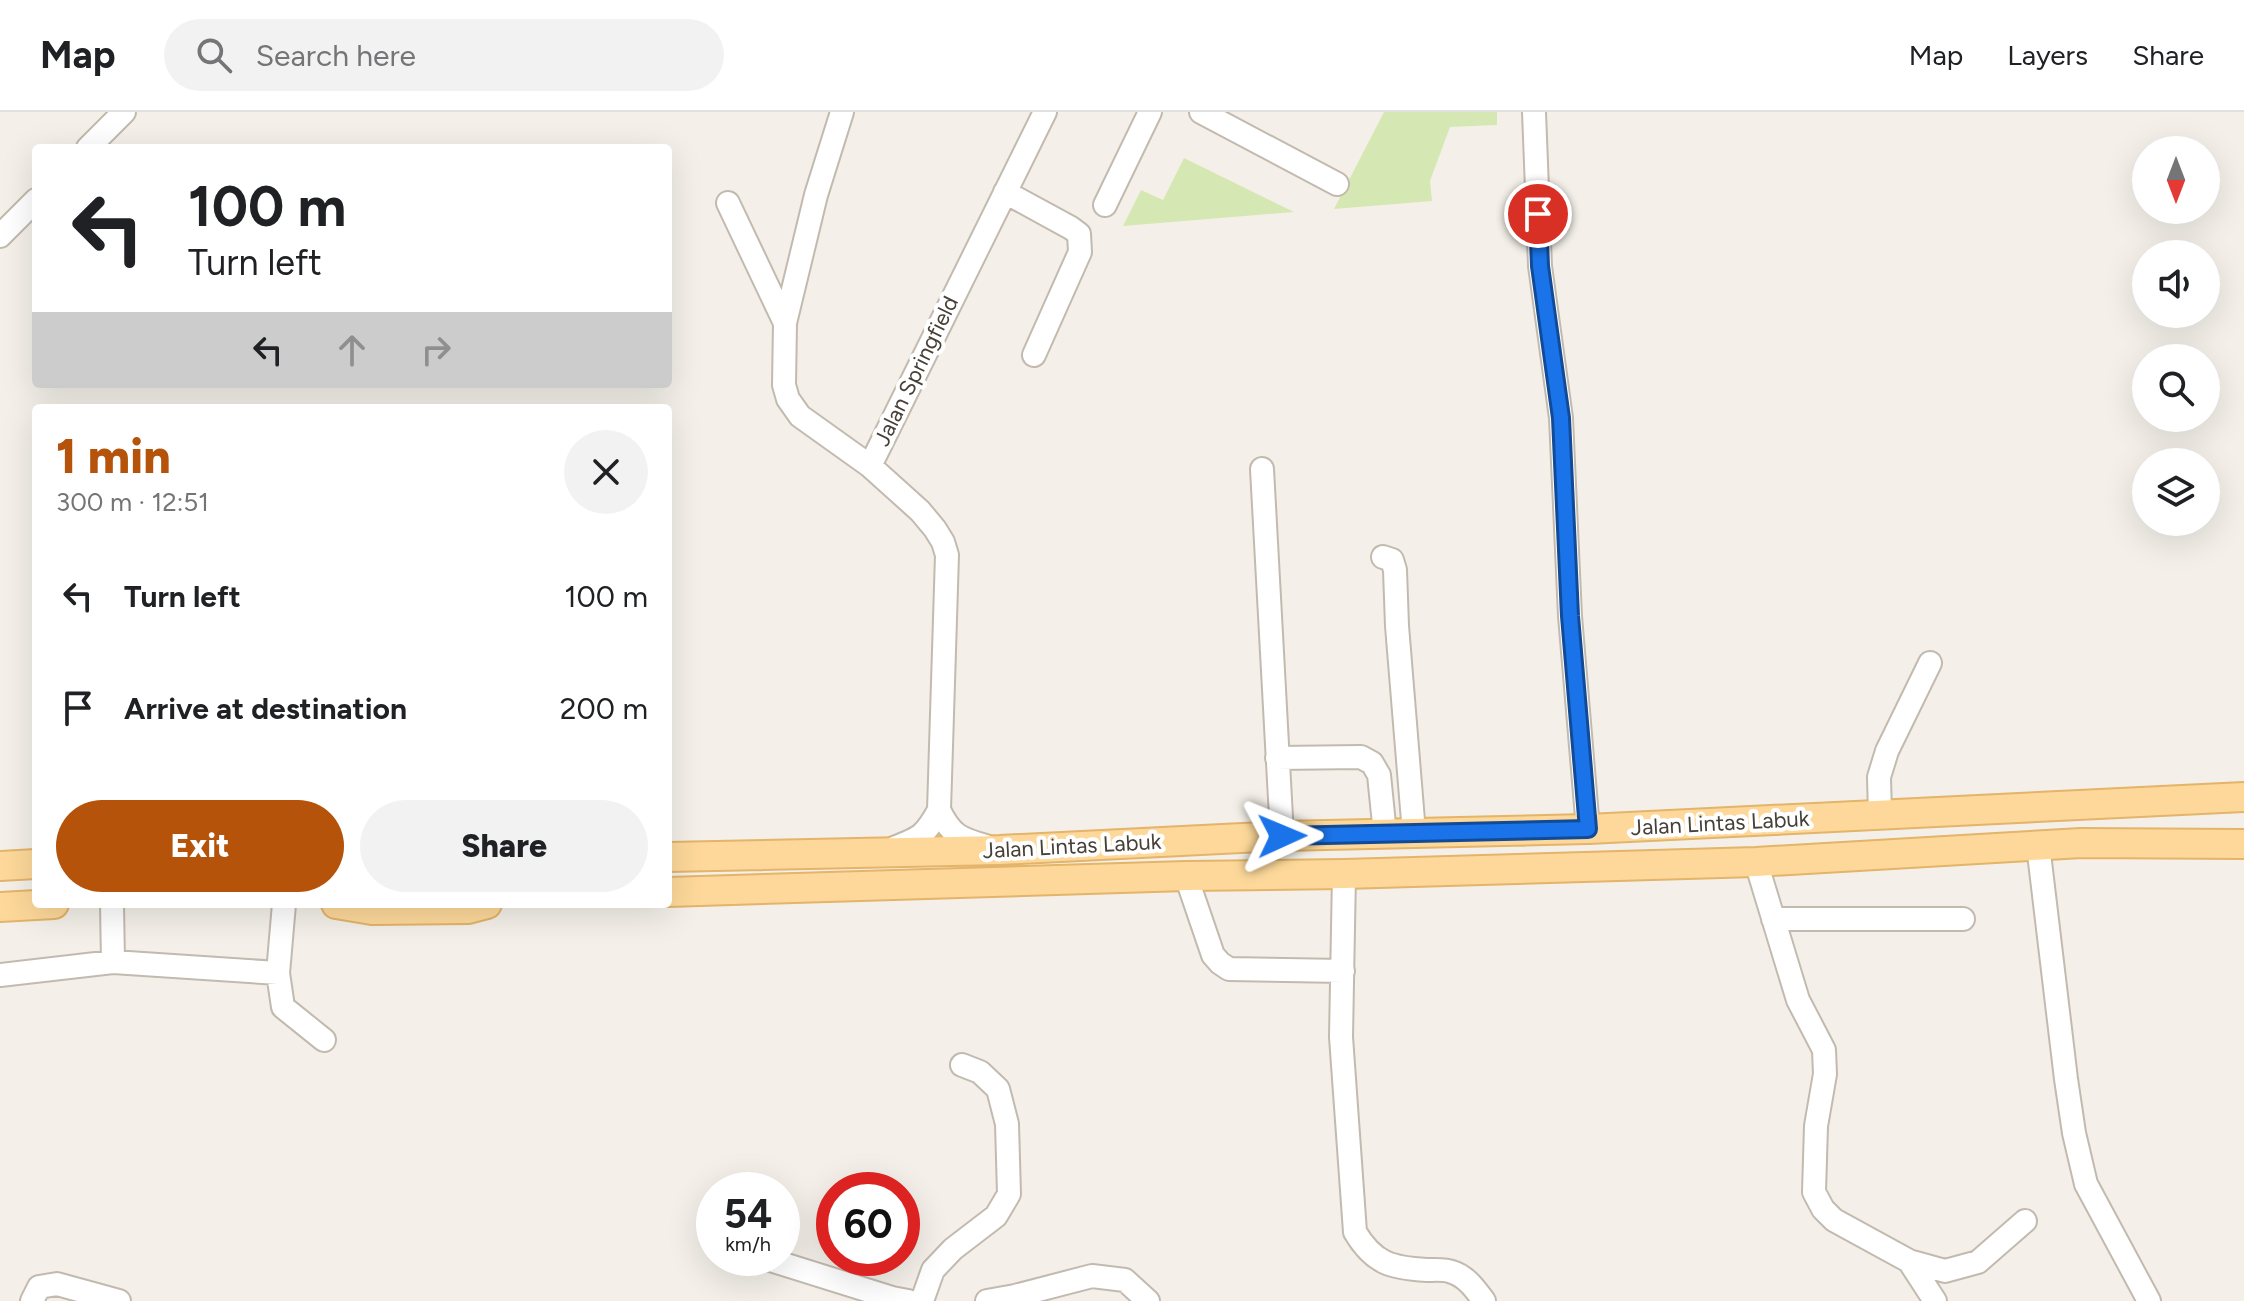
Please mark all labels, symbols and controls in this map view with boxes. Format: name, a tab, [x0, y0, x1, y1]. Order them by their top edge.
search box	[164, 19, 724, 91]
text: Map	[40, 32, 116, 78]
icon: search	[192, 33, 236, 77]
text: Search here	[256, 37, 416, 74]
text: Map	[1909, 38, 1963, 72]
text: Layers	[2007, 38, 2088, 72]
text: Share	[2132, 38, 2204, 72]
north arrow	[2132, 136, 2220, 224]
map controls	[2132, 136, 2220, 536]
text: 100 m	[188, 173, 346, 240]
icon: left	[56, 176, 160, 280]
pin	[1504, 180, 1572, 248]
icon: arrive	[1516, 192, 1560, 236]
button: sound	[2132, 240, 2220, 328]
text: Turn left	[188, 241, 322, 284]
street label: Jalan Springfield	[868, 292, 964, 450]
icon: left	[246, 328, 290, 372]
icon: ahead	[330, 328, 374, 372]
icon: right	[414, 328, 458, 372]
button: search	[2132, 344, 2220, 432]
text: 1 min	[56, 427, 171, 485]
button: close	[564, 430, 648, 514]
button: layers	[2132, 448, 2220, 536]
text: 300 m · 12:51	[56, 486, 209, 518]
icon: left	[56, 574, 100, 618]
text: Turn left	[124, 578, 241, 615]
text: 100 m	[564, 578, 648, 615]
icon: arrive	[56, 686, 100, 730]
text: Arrive at destination	[124, 690, 407, 727]
text: 200 m	[560, 690, 648, 727]
position arrow	[1240, 794, 1324, 878]
button: Exit	[56, 800, 344, 892]
button: Share	[360, 800, 648, 892]
street label: Jalan Lintas Labuk	[1630, 805, 1810, 841]
street label: Jalan Lintas Labuk	[982, 828, 1162, 864]
speed limit sign: 60	[816, 1172, 920, 1276]
text: 54	[724, 1190, 772, 1238]
text: km/h	[725, 1232, 771, 1256]

